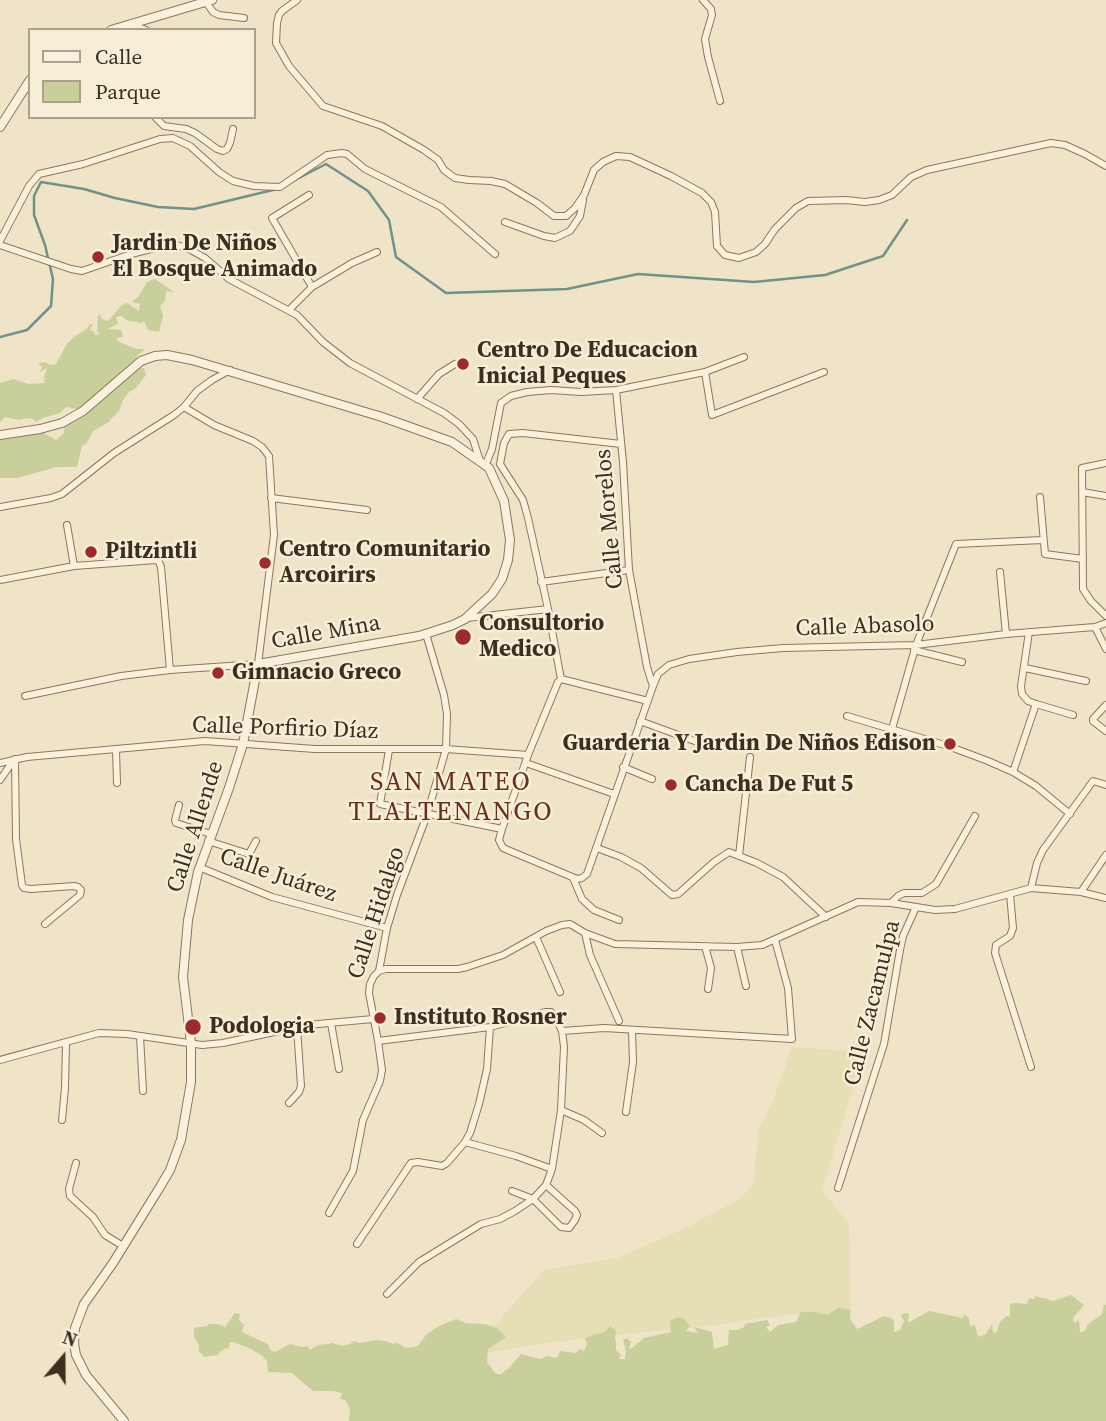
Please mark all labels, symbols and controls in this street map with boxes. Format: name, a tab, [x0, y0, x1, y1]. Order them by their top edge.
legend	[28, 28, 256, 119]
text: Calle	[95, 42, 142, 71]
text: Parque	[95, 77, 161, 106]
place label: Jardin De Niños El Bosque Animado	[112, 230, 317, 284]
marker: Jardin De Niños El Bosque Animado	[90, 249, 106, 265]
place label: Centro De Educacion Inicial Peques	[477, 337, 698, 391]
marker: Centro De Educacion Inicial Peques	[455, 356, 471, 372]
street label: Calle Morelos	[590, 448, 630, 590]
place label: Centro Comunitario Arcoirirs	[279, 536, 491, 590]
place label: Piltzintli	[105, 538, 197, 566]
marker: Piltzintli	[83, 544, 99, 560]
marker: Centro Comunitario Arcoirirs	[257, 555, 273, 571]
street label: Calle Mina	[269, 610, 383, 656]
place label: Consultorio Medico	[479, 610, 604, 664]
street label: Calle Abasolo	[795, 611, 935, 643]
marker: Consultorio Medico	[453, 627, 473, 647]
place label: Gimnacio Greco	[232, 659, 401, 687]
marker: Gimnacio Greco	[210, 665, 226, 681]
street label: Calle Porfirio Díaz	[191, 712, 379, 746]
place label: Guarderia Y Jardin De Niños Edison	[562, 730, 936, 758]
marker: Guarderia Y Jardin De Niños Edison	[942, 736, 958, 752]
street label: Calle Allende	[162, 758, 230, 896]
district label: SAN MATEO TLALTENANGO	[350, 767, 552, 828]
place label: Cancha De Fut 5	[685, 771, 853, 799]
marker: Cancha De Fut 5	[663, 777, 679, 793]
street label: Calle Juárez	[216, 843, 340, 909]
street label: Calle Hidalgo	[343, 843, 411, 983]
street label: Calle Zacamulpa	[839, 917, 907, 1089]
place label: Instituto Rosner	[394, 1004, 567, 1032]
marker: Instituto Rosner	[372, 1010, 388, 1026]
place label: Podologia	[209, 1013, 315, 1041]
marker: Podologia	[183, 1017, 203, 1037]
north arrow	[28, 1323, 98, 1393]
text: N	[59, 1324, 81, 1353]

